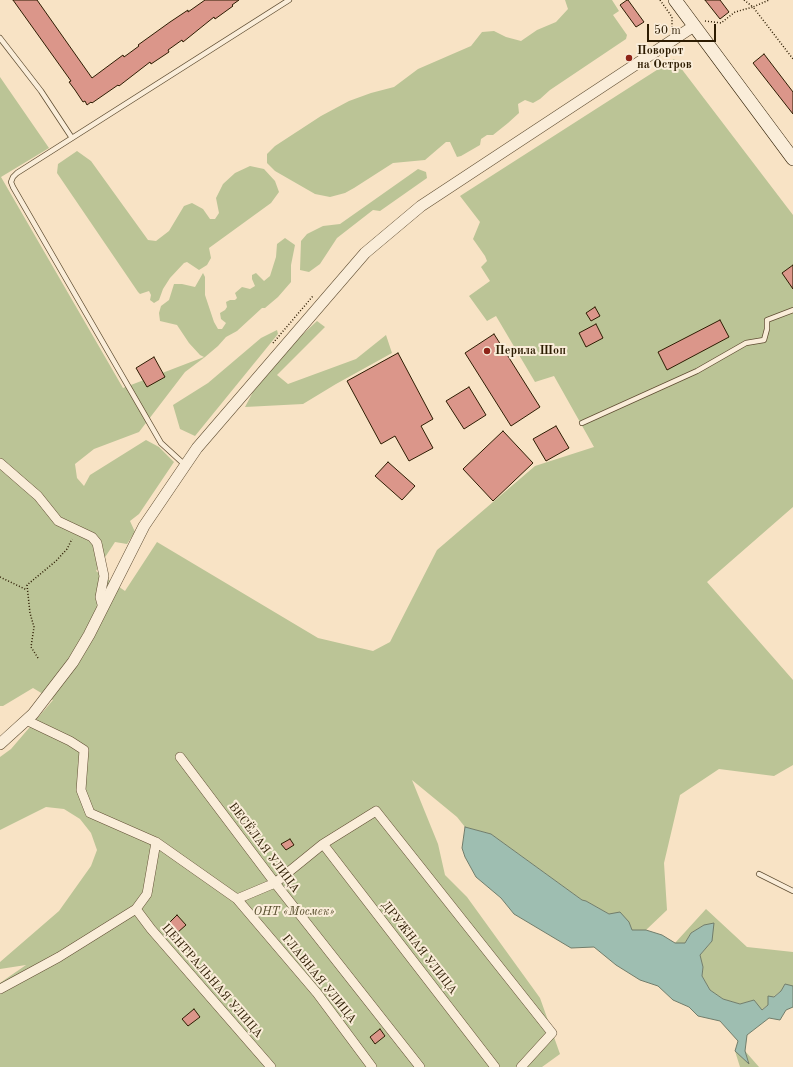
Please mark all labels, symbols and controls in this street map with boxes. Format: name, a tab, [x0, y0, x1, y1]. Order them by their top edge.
scale bar	[649, 16, 718, 42]
text: 50 m	[654, 25, 681, 37]
place label: Поворот на Остров	[637, 44, 692, 72]
marker: Поворот на Остров	[624, 53, 634, 63]
place label: Перила Шоп	[495, 344, 566, 358]
marker: Перила Шоп	[482, 346, 492, 356]
street label: ВЕСЁЛАЯ УЛИЦА	[225, 800, 303, 896]
street label: ДРУЖНАЯ УЛИЦА	[378, 898, 460, 998]
park label: ОНТ «Мосмек»	[253, 905, 335, 919]
street label: ЦЕНТРАЛЬНАЯ УЛИЦА	[159, 921, 265, 1041]
street label: ГЛАВНАЯ УЛИЦА	[279, 932, 359, 1026]

